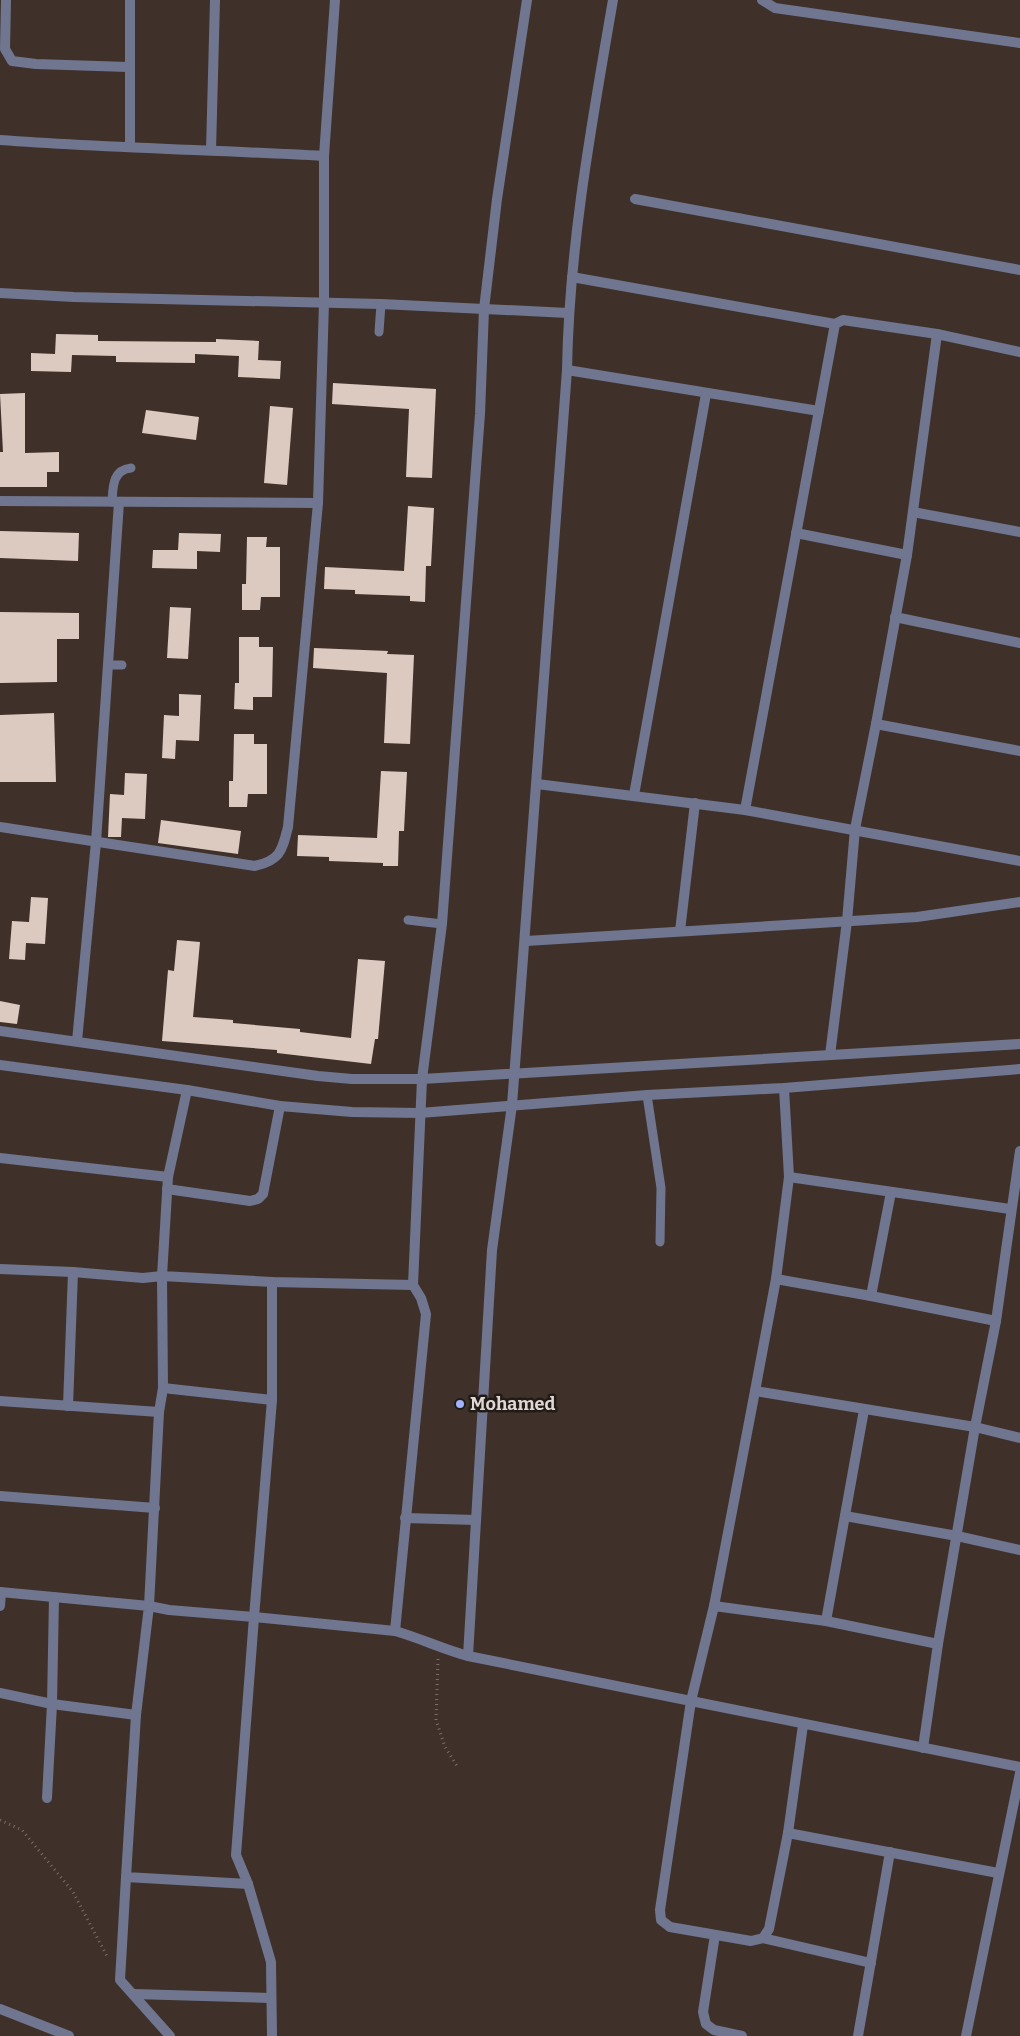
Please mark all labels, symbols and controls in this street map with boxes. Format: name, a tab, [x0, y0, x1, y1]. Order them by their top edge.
place label: Mohamed	[470, 1393, 555, 1415]
marker: Mohamed	[454, 1398, 466, 1410]

